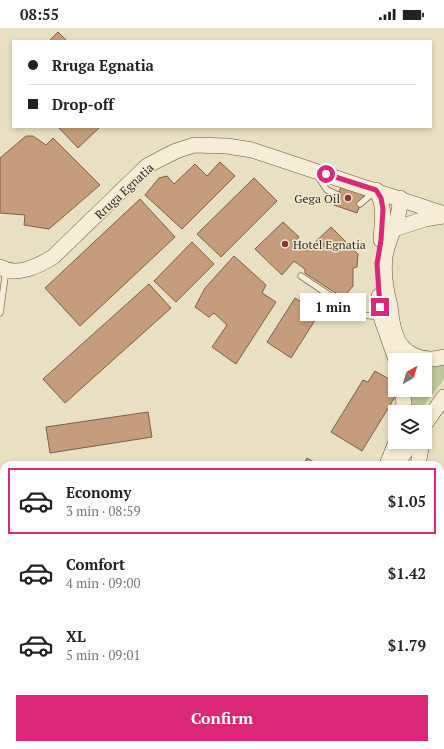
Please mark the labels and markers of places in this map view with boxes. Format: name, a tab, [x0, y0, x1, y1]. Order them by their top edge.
place label: Gega Oil	[294, 191, 340, 206]
marker: Gega Oil	[343, 193, 353, 203]
place label: Hotel Egnatia	[293, 237, 366, 252]
marker: Hotel Egnatia	[280, 239, 290, 249]

